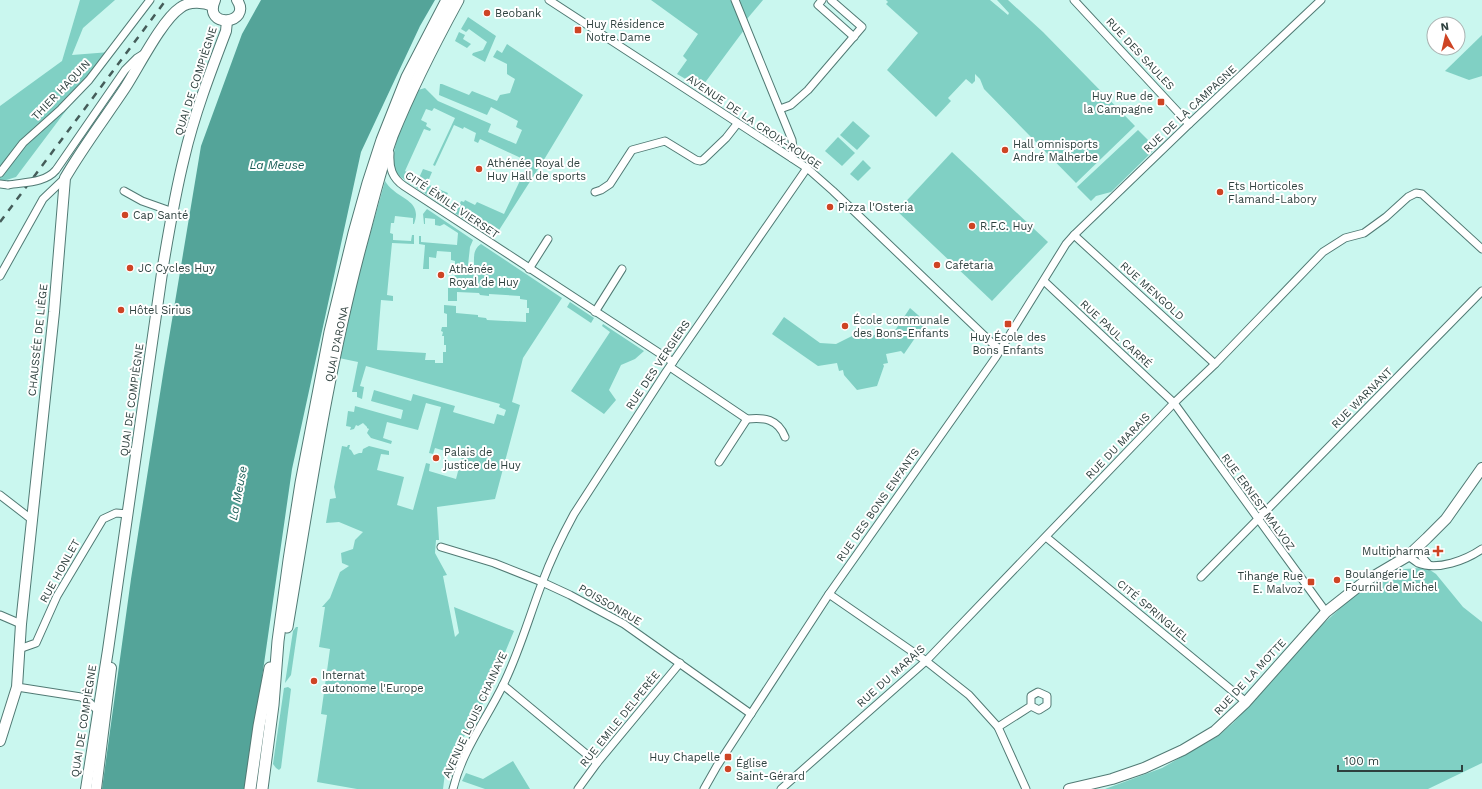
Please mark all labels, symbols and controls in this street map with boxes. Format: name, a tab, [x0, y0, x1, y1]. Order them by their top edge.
place label: Beobank	[495, 7, 541, 20]
marker: Beobank	[482, 8, 492, 18]
street label: RUE DES SAULES	[1103, 15, 1177, 93]
north arrow	[1426, 16, 1466, 56]
place label: Huy Résidence Notre Dame	[586, 18, 665, 44]
text: N	[1440, 20, 1450, 34]
street label: QUAI DE COMPIÈGNE	[171, 25, 220, 137]
marker: Huy Résidence Notre Dame	[573, 25, 583, 35]
street label: THIER HAQUIN	[29, 57, 93, 123]
street label: RUE DE LA CAMPAGNE	[1141, 63, 1239, 155]
street label: AVENUE DE LA CROIX-ROUGE	[684, 72, 824, 172]
place label: Huy Rue de la Campagne	[1084, 90, 1153, 116]
marker: Huy Rue de la Campagne	[1156, 97, 1166, 107]
place label: Hall omnisports André Malherbe	[1013, 138, 1098, 164]
marker: Hall omnisports André Malherbe	[1000, 145, 1010, 155]
place label: Athénée Royal de Huy Hall de sports	[487, 157, 586, 183]
water label: La Meuse	[249, 158, 305, 172]
marker: Athénée Royal de Huy Hall de sports	[474, 164, 484, 174]
street label: CITÉ ÉMILE VIERSET	[403, 168, 502, 241]
place label: Ets Horticoles Flamand-Labory	[1228, 180, 1317, 206]
marker: Ets Horticoles Flamand-Labory	[1215, 187, 1225, 197]
place label: Pizza l'Osteria	[838, 201, 913, 214]
marker: Pizza l'Osteria	[825, 202, 835, 212]
place label: Cap Santé	[133, 209, 188, 222]
marker: Cap Santé	[120, 210, 130, 220]
place label: R.F.C. Huy	[980, 220, 1033, 233]
marker: R.F.C. Huy	[967, 221, 977, 231]
place label: Cafetaria	[945, 259, 994, 272]
street label: RUE MENGOLD	[1118, 259, 1187, 323]
marker: Cafetaria	[932, 260, 942, 270]
place label: JC Cycles Huy	[138, 262, 215, 275]
marker: JC Cycles Huy	[125, 263, 135, 273]
place label: Athénée Royal de Huy	[449, 263, 519, 289]
marker: Athénée Royal de Huy	[436, 270, 446, 280]
street label: CHAUSSÉE DE LIÈGE	[25, 283, 50, 397]
street label: RUE PAUL CARRÉ	[1077, 297, 1155, 371]
place label: Hôtel Sirius	[129, 304, 191, 317]
marker: Hôtel Sirius	[116, 305, 126, 315]
street label: QUAI D'ARONA	[323, 305, 351, 383]
place label: École communale des Bons-Enfants	[853, 313, 949, 340]
street label: RUE DES VERGIERS	[623, 318, 693, 412]
marker: Huy École des Bons Enfants	[1003, 319, 1013, 329]
marker: École communale des Bons-Enfants	[840, 321, 850, 331]
place label: Huy École des Bons Enfants	[970, 330, 1046, 357]
street label: QUAI DE COMPIÈGNE	[117, 343, 146, 457]
street label: RUE WARNANT	[1329, 365, 1395, 431]
street label: RUE DU MARAIS	[1083, 410, 1153, 482]
place label: Palais de justice de Huy	[443, 446, 521, 472]
street label: RUE DES BONS ENFANTS	[834, 446, 922, 564]
street label: RUE ERNEST MALVOZ	[1219, 451, 1297, 553]
marker: Palais de justice de Huy	[431, 453, 441, 463]
water label: La Meuse	[226, 465, 250, 521]
street label: RUE HONLET	[37, 537, 83, 605]
place label: Multipharma	[1362, 545, 1430, 558]
marker: Multipharma	[1433, 546, 1443, 556]
place label: Boulangerie Le Fournil de Michel	[1345, 568, 1438, 594]
place label: Tihange Rue E. Malvoz	[1237, 570, 1303, 596]
marker: Boulangerie Le Fournil de Michel	[1332, 575, 1342, 585]
street label: CITÉ SPRINGUEL	[1114, 576, 1193, 645]
marker: Tihange Rue E. Malvoz	[1306, 577, 1316, 587]
street label: POISSONRUE	[576, 582, 644, 628]
street label: RUE DE LA MOTTE	[1211, 636, 1289, 718]
street label: RUE DU MARAIS	[854, 642, 928, 710]
street label: AVENUE LOUIS CHAINAYE	[440, 650, 510, 780]
street label: QUAI DE COMPIÈGNE	[68, 664, 99, 778]
street label: RUE EMILE DELPERÉE	[577, 668, 663, 770]
place label: Internat autonome l'Europe	[322, 669, 424, 695]
marker: Internat autonome l'Europe	[309, 676, 319, 686]
scale bar	[1338, 747, 1462, 773]
place label: Huy Chapelle	[649, 751, 720, 764]
marker: Huy Chapelle	[723, 752, 733, 762]
text: 100 m	[1344, 754, 1379, 768]
place label: Église Saint-Gérard	[736, 756, 805, 783]
marker: Église Saint-Gérard	[723, 764, 733, 774]

